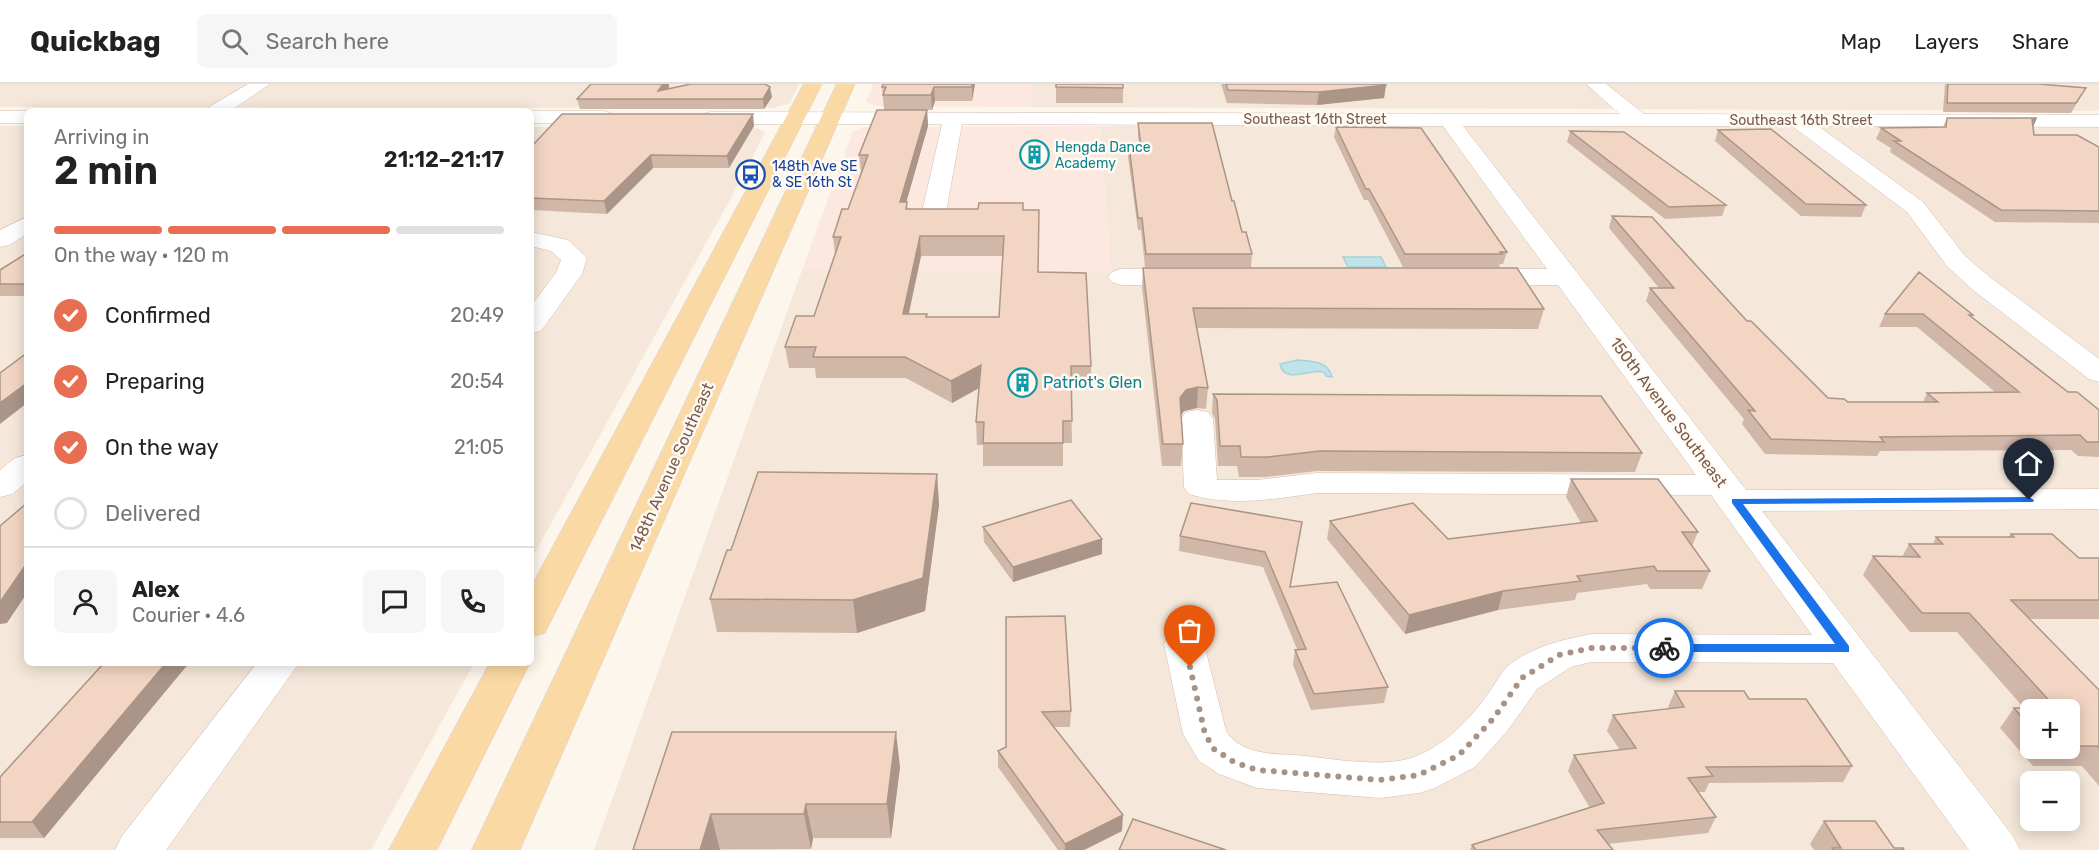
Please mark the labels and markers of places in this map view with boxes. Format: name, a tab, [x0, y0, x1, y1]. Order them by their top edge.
building icon: Hengda Dance Academy	[1018, 139, 1050, 171]
place label: Hengda Dance Academy	[1055, 139, 1151, 172]
bus stop icon: 148th Ave SE & SE 16th St	[735, 158, 767, 190]
place label: 148th Ave SE & SE 16th St	[772, 158, 858, 191]
building icon: Patriot's Glen	[1006, 366, 1038, 398]
place label: Patriot's Glen	[1043, 373, 1142, 392]
pin	[2003, 438, 2054, 500]
pin	[1164, 605, 1215, 667]

